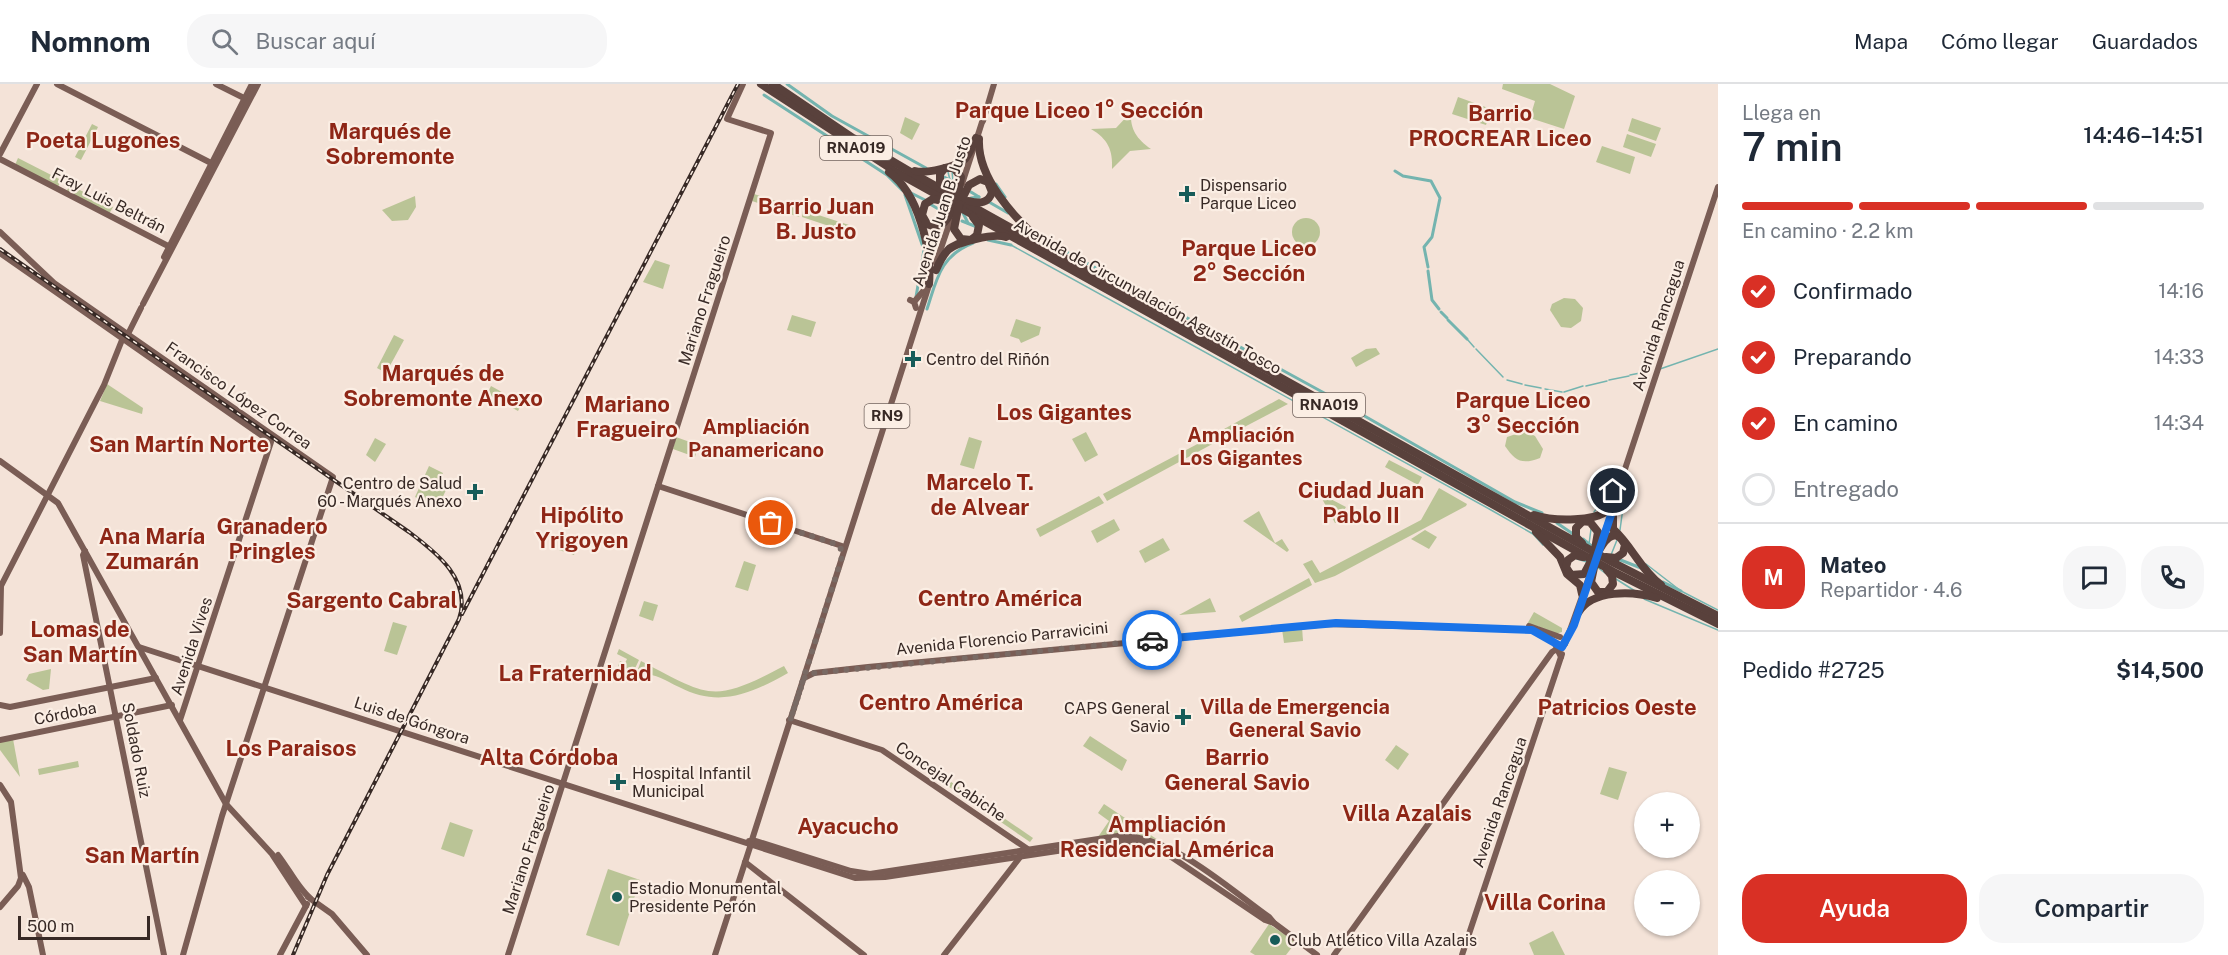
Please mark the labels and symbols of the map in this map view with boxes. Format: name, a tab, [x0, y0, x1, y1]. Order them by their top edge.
district label: Parque Liceo 1° Sección	[955, 97, 1203, 123]
district label: Barrio PROCREAR Liceo	[1408, 100, 1592, 151]
district label: Marqués de Sobremonte	[325, 118, 455, 169]
district label: Poeta Lugones	[26, 127, 180, 153]
street label: Avenida Juan B. Justo	[908, 134, 975, 289]
road number: RNA019	[820, 136, 892, 160]
street label: Fray Luis Beltrán	[49, 164, 169, 237]
place label: Dispensario Parque Liceo	[1200, 176, 1297, 213]
marker: Dispensario Parque Liceo	[1178, 185, 1196, 203]
district label: Barrio Juan B. Justo	[758, 193, 874, 244]
street label: Avenida de Circunvalación Agustín Tosco	[1011, 215, 1285, 378]
street label: Mariano Fragueiro	[674, 233, 734, 368]
district label: Parque Liceo 2° Sección	[1181, 235, 1317, 286]
street label: Avenida Rancagua	[1628, 257, 1689, 393]
street label: Francisco López Correa	[162, 338, 315, 453]
marker: Centro del Riñón	[904, 350, 922, 368]
place label: Centro del Riñón	[926, 350, 1050, 369]
district label: Marqués de Sobremonte Anexo	[343, 360, 543, 411]
district label: Parque Liceo 3° Sección	[1455, 387, 1591, 438]
district label: Mariano Fragueiro	[576, 391, 678, 442]
road number: RNA019	[1293, 393, 1365, 417]
district label: Los Gigantes	[996, 399, 1132, 425]
road number: RN9	[864, 404, 910, 428]
district label: Ampliación Panamericano	[688, 415, 824, 462]
district label: Ampliación Los Gigantes	[1179, 423, 1303, 470]
district label: San Martín Norte	[89, 431, 269, 457]
pin	[1587, 465, 1638, 516]
district label: Marcelo T. de Alvear	[926, 469, 1034, 520]
place label: Centro de Salud 60 - Marqués Anexo	[317, 474, 462, 511]
district label: Ciudad Juan Pablo II	[1298, 477, 1424, 528]
marker: Centro de Salud 60 - Marqués Anexo	[466, 483, 484, 501]
pin	[745, 497, 796, 548]
district label: Hipólito Yrigoyen	[535, 502, 629, 553]
district label: Granadero Pringles	[216, 513, 328, 564]
district label: Ana María Zumarán	[99, 523, 205, 574]
district label: Centro América	[918, 585, 1082, 611]
district label: Sargento Cabral	[286, 587, 458, 613]
street label: Avenida Vives	[167, 595, 216, 698]
courier	[1122, 610, 1182, 670]
district label: Lomas de San Martín	[22, 616, 138, 667]
street label: Avenida Florencio Parravicini	[895, 618, 1109, 659]
district label: La Fraternidad	[498, 660, 652, 686]
district label: Centro América	[859, 689, 1023, 715]
street label: Luis de Góngora	[352, 693, 472, 748]
district label: Patricios Oeste	[1537, 694, 1697, 720]
district label: Villa de Emergencia General Savio	[1200, 695, 1390, 742]
street label: Córdoba	[32, 698, 98, 729]
place label: CAPS General Savio	[1064, 699, 1170, 736]
street label: Soldado Ruiz	[118, 701, 155, 800]
marker: CAPS General Savio	[1174, 708, 1192, 726]
street label: Avenida Rancagua	[1468, 734, 1531, 870]
district label: Los Paraisos	[225, 735, 357, 761]
street label: Concejal Cabiche	[892, 737, 1009, 825]
district label: Alta Córdoba	[480, 744, 618, 770]
district label: Barrio General Savio	[1164, 744, 1310, 795]
place label: Hospital Infantil Municipal	[632, 764, 751, 801]
marker: Hospital Infantil Municipal	[609, 773, 627, 791]
street label: Mariano Fragueiro	[498, 782, 558, 917]
district label: Villa Azalais	[1342, 800, 1472, 826]
district label: Ampliación Residencial América	[1060, 811, 1274, 862]
district label: Ayacucho	[797, 813, 899, 839]
district label: San Martín	[84, 842, 200, 868]
place label: Estadio Monumental Presidente Perón	[629, 879, 782, 916]
district label: Villa Corina	[1484, 889, 1606, 915]
marker: Estadio Monumental Presidente Perón	[610, 890, 624, 904]
scale bar	[18, 913, 150, 940]
place label: Club Atlético Villa Azalais	[1287, 931, 1477, 950]
marker: Club Atlético Villa Azalais	[1268, 933, 1282, 947]

